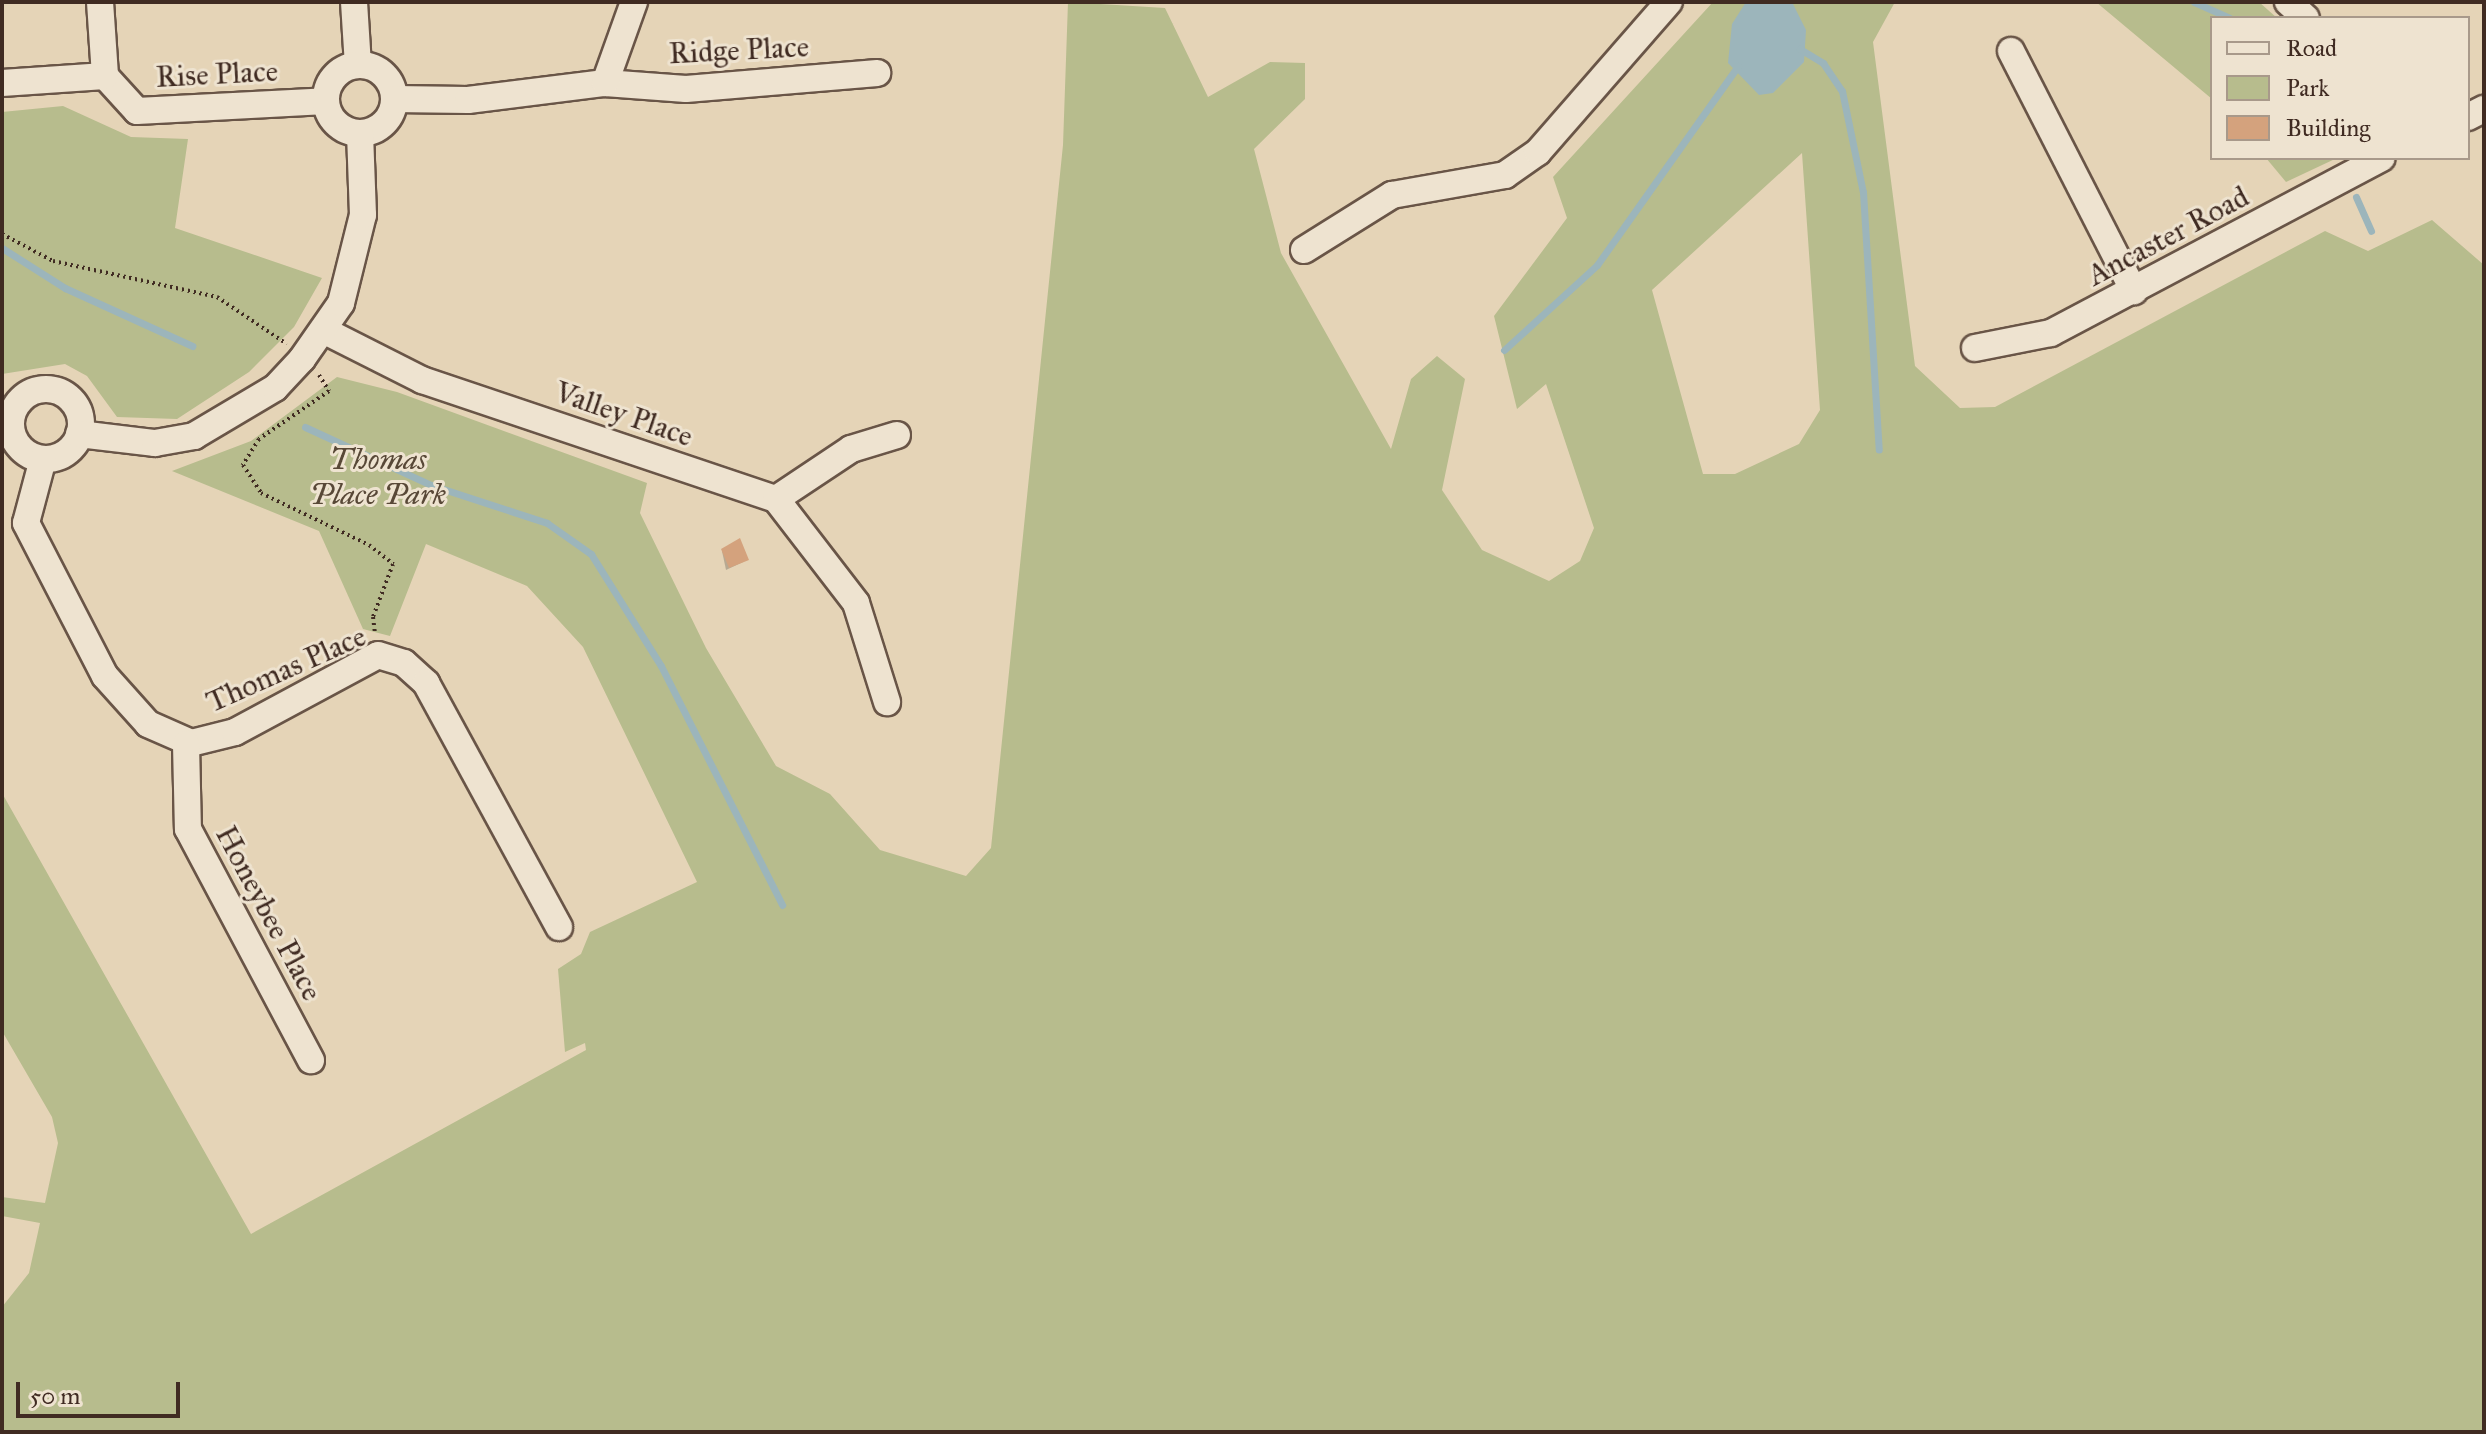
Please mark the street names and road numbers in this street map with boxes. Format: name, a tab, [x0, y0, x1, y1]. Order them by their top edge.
street label: Ridge Place	[668, 28, 810, 72]
street label: Rise Place	[155, 53, 279, 95]
street label: Ancaster Road	[2081, 178, 2255, 294]
street label: Valley Place	[550, 374, 698, 454]
street label: Thomas Place	[201, 618, 371, 720]
street label: Honeybee Place	[208, 819, 330, 1007]

